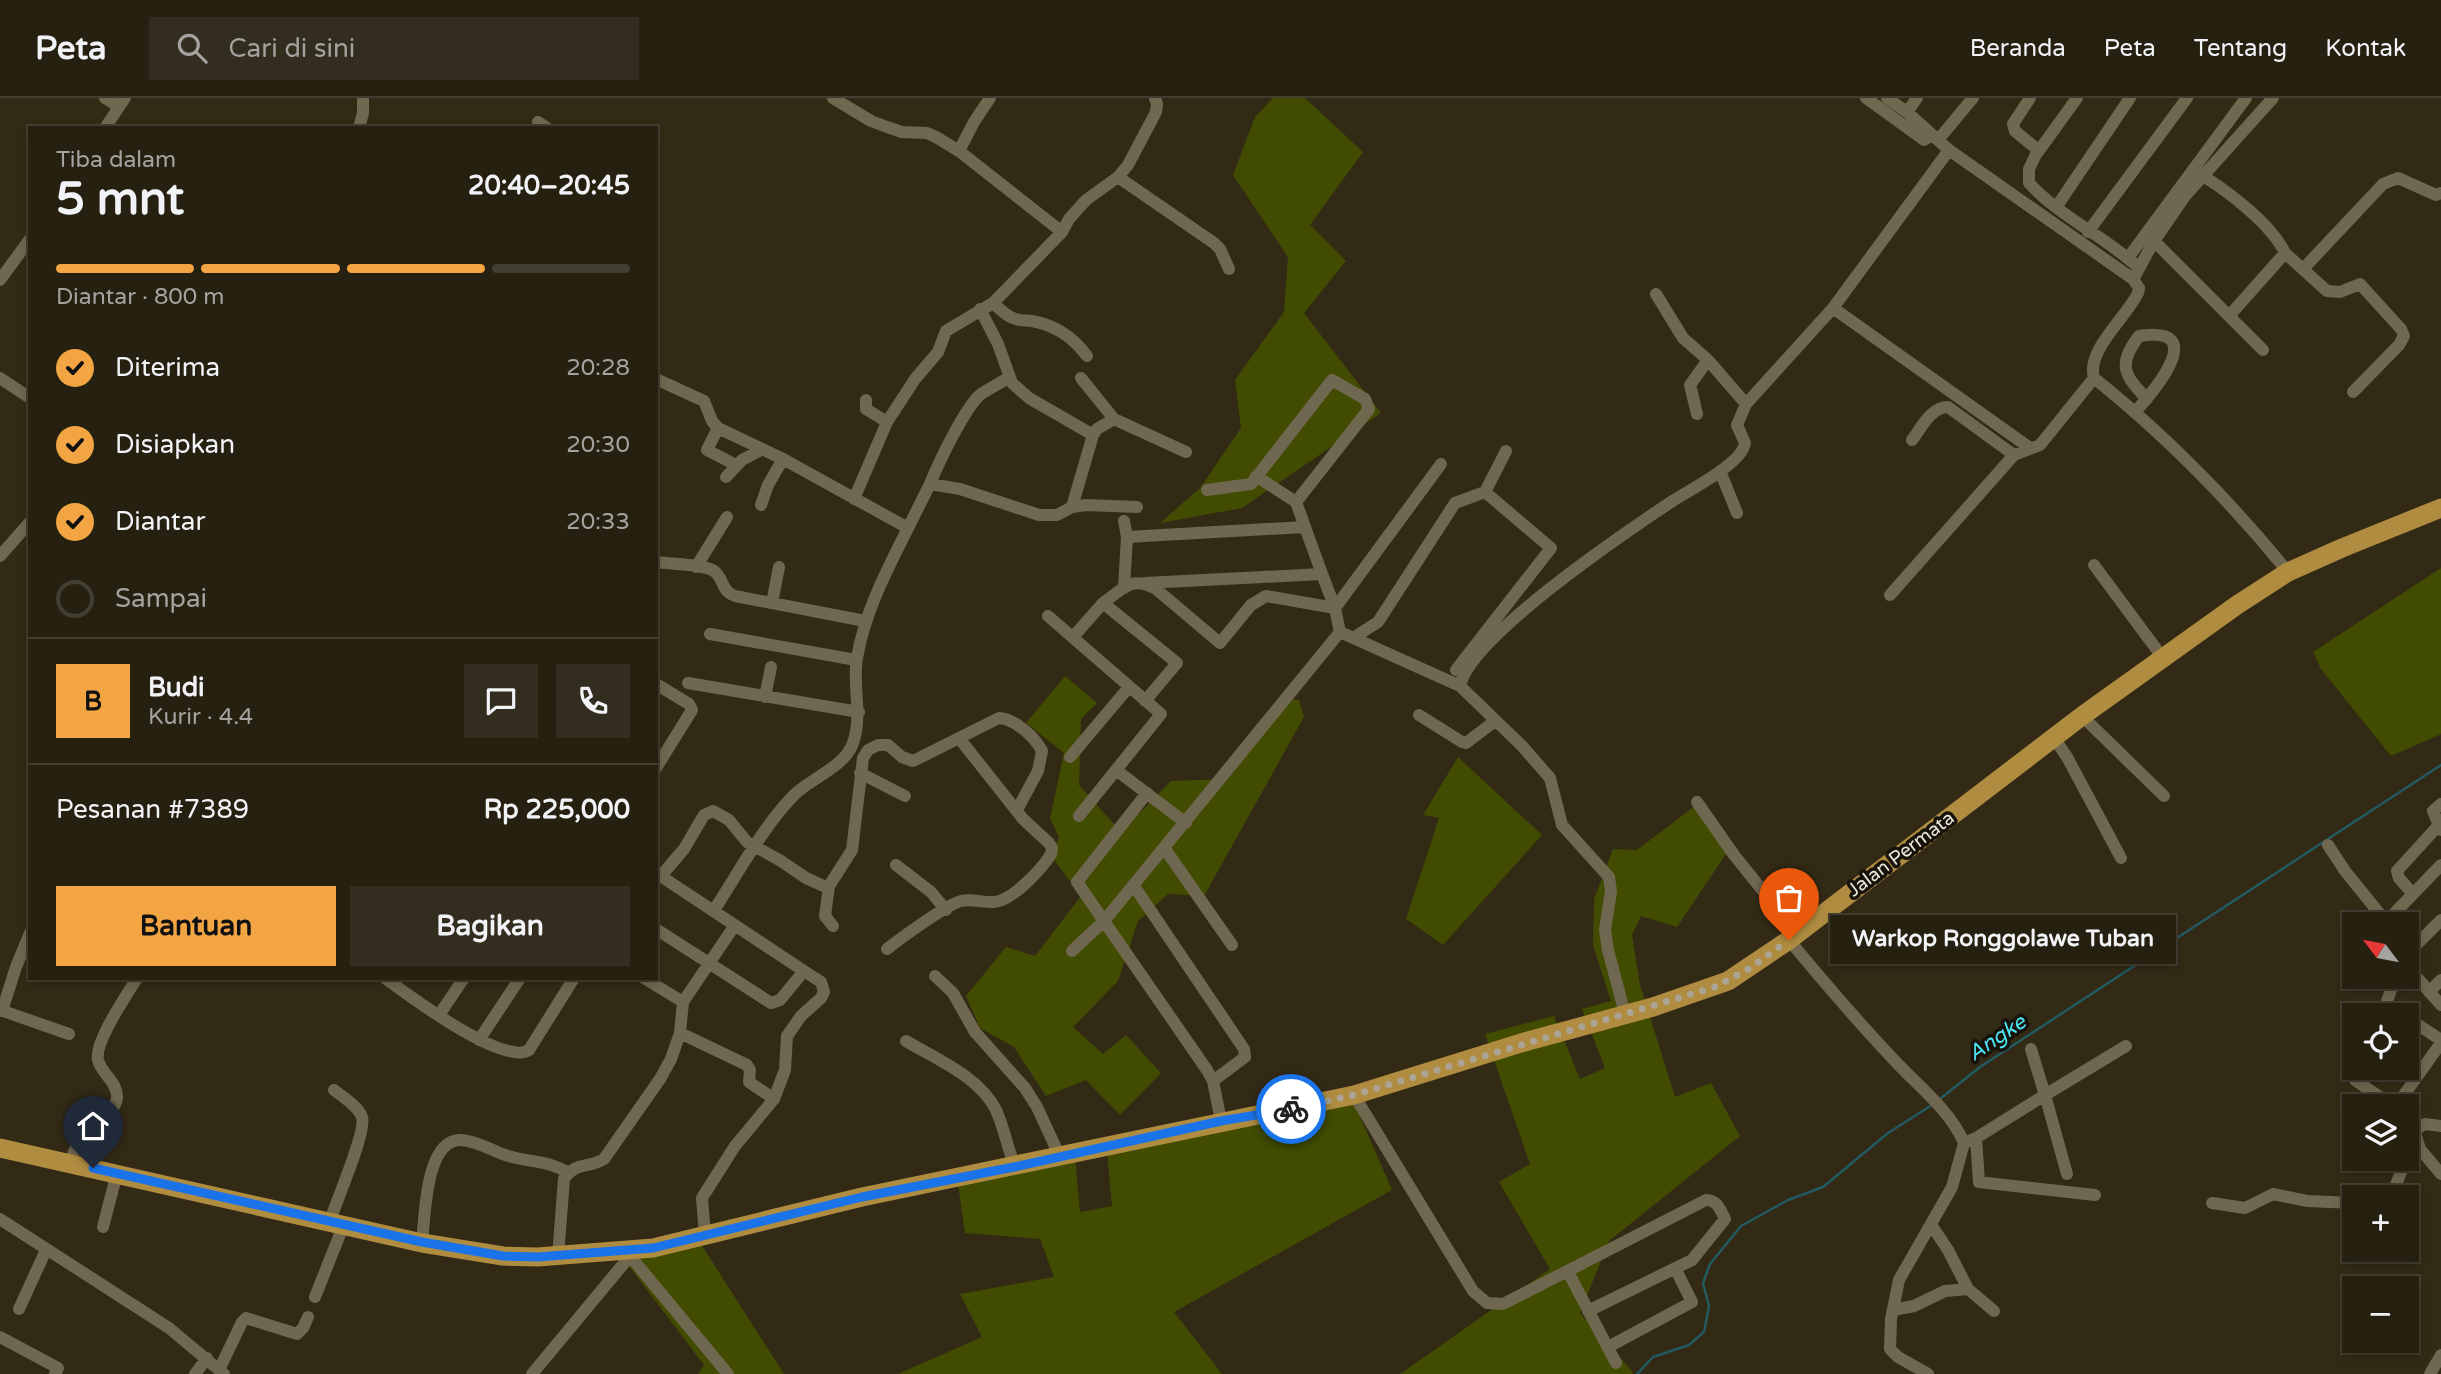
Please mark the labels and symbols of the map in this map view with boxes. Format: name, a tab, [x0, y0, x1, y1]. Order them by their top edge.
street label: Jalan Permata	[1843, 807, 1959, 901]
pin	[1759, 868, 1819, 940]
north arrow	[2342, 912, 2418, 989]
callout: Warkop Ronggolawe Tuban	[1831, 916, 2178, 964]
water label: Angke	[1963, 1009, 2032, 1066]
courier	[1256, 1074, 1326, 1144]
pin	[63, 1096, 123, 1168]

